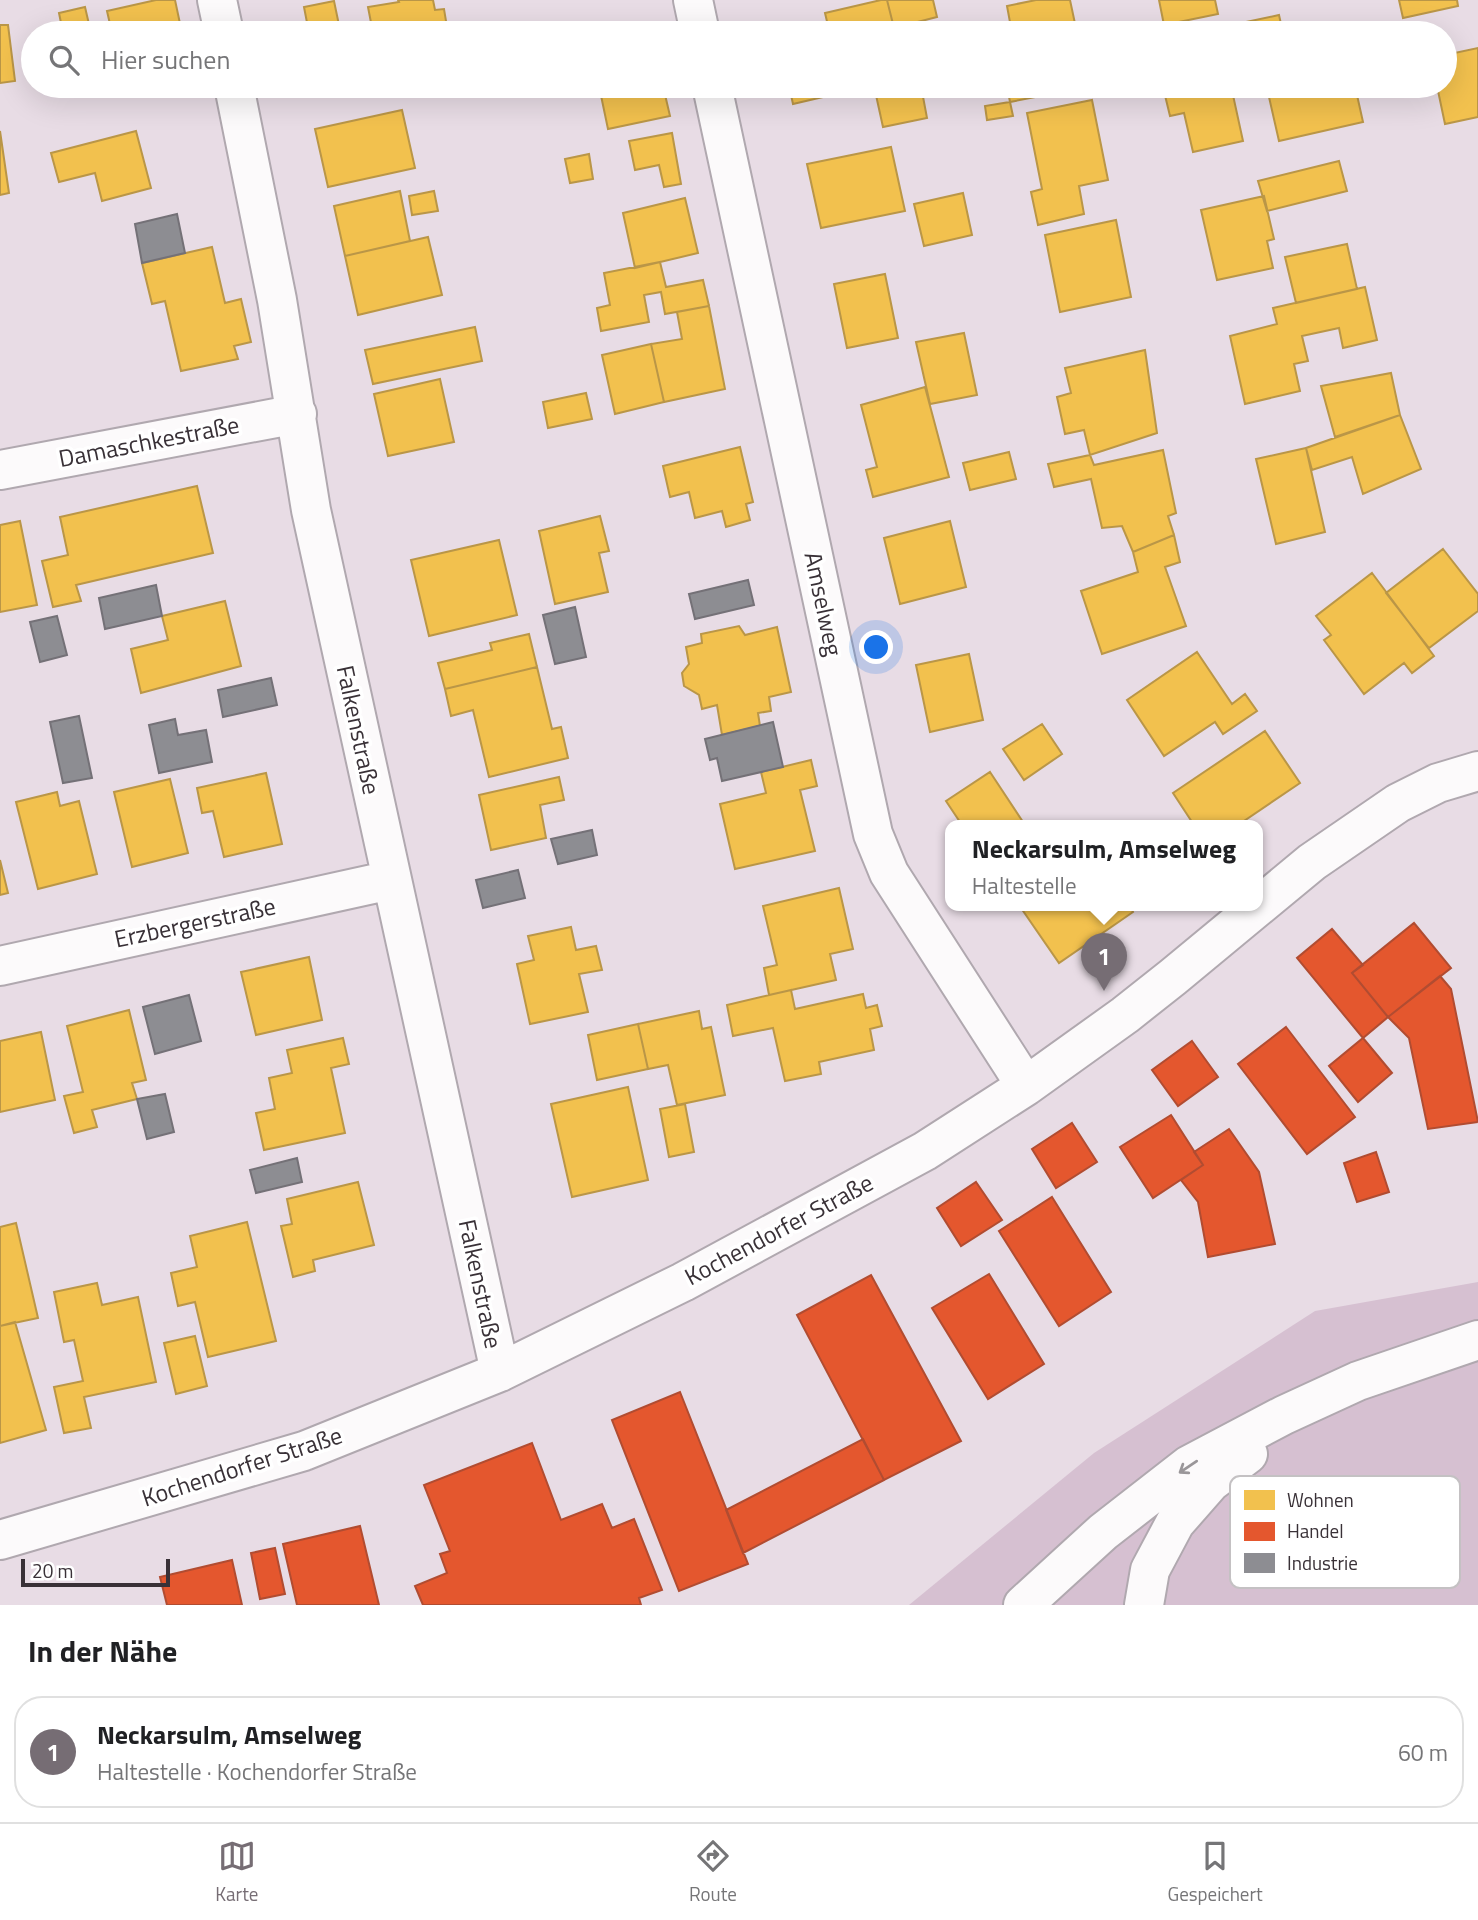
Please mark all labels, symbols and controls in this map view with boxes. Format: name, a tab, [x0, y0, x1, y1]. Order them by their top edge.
search box	[21, 21, 1457, 98]
text: Hier suchen	[101, 40, 230, 79]
icon: search	[45, 41, 83, 79]
street label: Damaschkestraße	[55, 406, 242, 476]
street label: Amselweg	[795, 548, 853, 659]
your location	[859, 630, 893, 664]
street label: Falkenstraße	[328, 662, 390, 798]
popup	[945, 820, 1263, 911]
text: Neckarsulm, Amselweg	[972, 829, 1236, 868]
text: Haltestelle	[972, 868, 1077, 903]
street label: Erzbergerstraße	[111, 887, 279, 957]
pin: 1	[1081, 933, 1127, 991]
street label: Kochendorfer Straße	[678, 1164, 879, 1294]
street label: Falkenstraße	[450, 1216, 512, 1352]
street label: Kochendorfer Straße	[137, 1417, 347, 1515]
one-way arrow	[1179, 1460, 1198, 1474]
legend	[1230, 1476, 1460, 1588]
text: Wohnen	[1287, 1485, 1354, 1514]
text: Handel	[1287, 1516, 1344, 1545]
text: Industrie	[1287, 1548, 1358, 1577]
scale bar	[21, 1556, 170, 1588]
text: 20 m	[32, 1556, 73, 1585]
text: In der Nähe	[28, 1628, 177, 1674]
text: Neckarsulm, Amselweg	[97, 1715, 361, 1754]
text: 1	[47, 1735, 59, 1770]
text: 60 m	[1398, 1735, 1448, 1770]
text: Haltestelle · Kochendorfer Straße	[97, 1754, 417, 1789]
tab: Karte	[215, 1837, 258, 1908]
tab: Route	[689, 1837, 737, 1908]
tab: Gespeichert	[1167, 1837, 1263, 1908]

